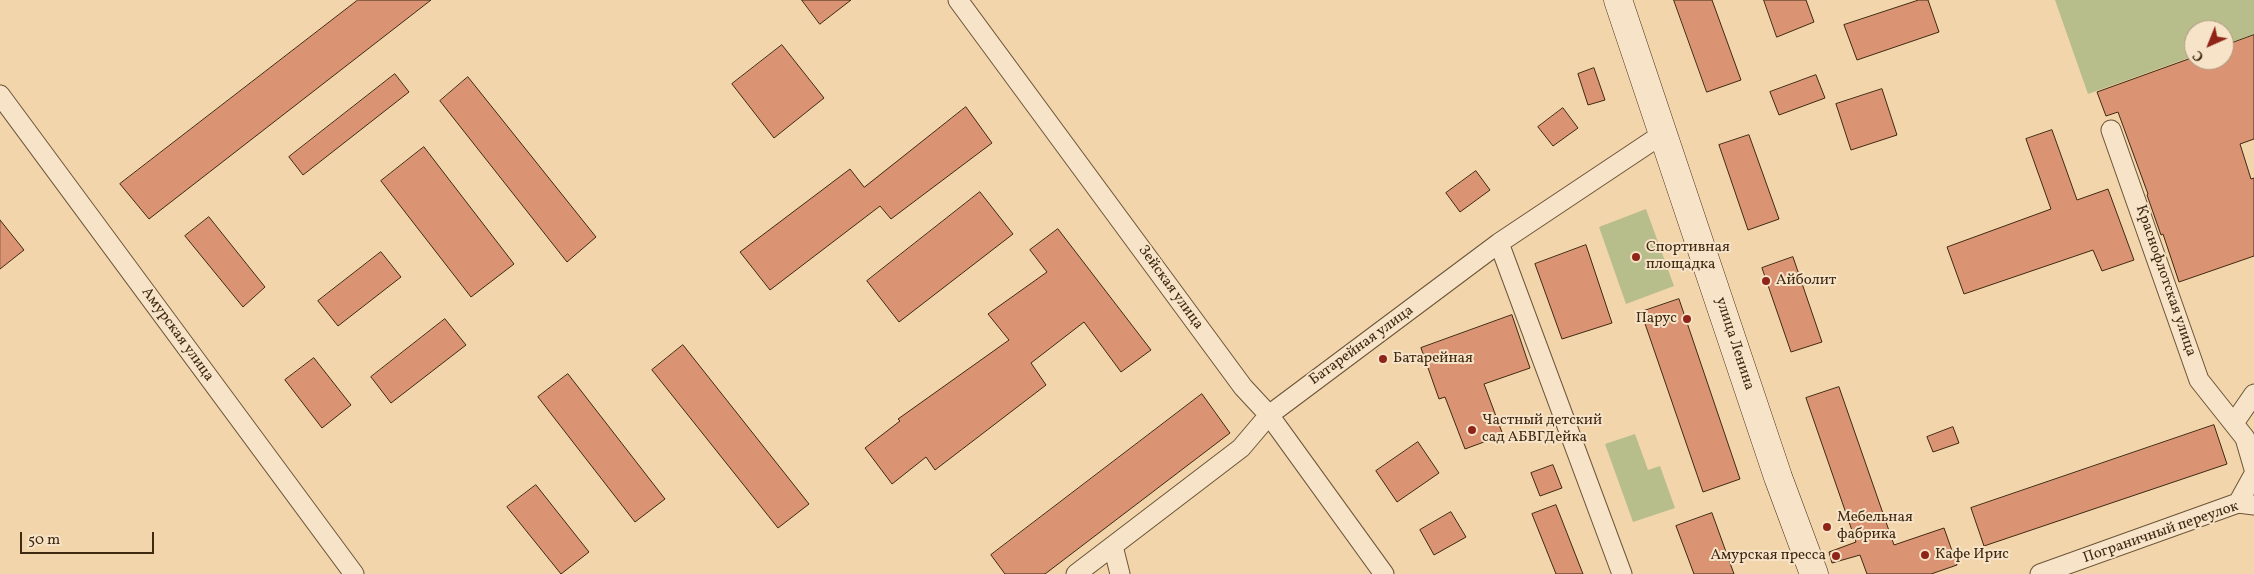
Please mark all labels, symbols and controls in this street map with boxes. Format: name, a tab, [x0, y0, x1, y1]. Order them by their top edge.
north arrow	[2184, 20, 2234, 70]
text: С	[2189, 45, 2209, 65]
street label: Краснофлотская улица	[2131, 203, 2199, 359]
place label: Спортивная площадка	[1646, 239, 1730, 274]
street label: Зейская улица	[1133, 242, 1207, 334]
marker: Спортивная площадка	[1630, 251, 1642, 263]
place label: Айболит	[1776, 272, 1836, 290]
marker: Айболит	[1760, 275, 1772, 287]
street label: Амурская улица	[137, 284, 217, 386]
street label: улица Ленина	[1710, 295, 1758, 393]
street label: Батарейная улица	[1306, 302, 1418, 390]
place label: Парус	[1636, 310, 1677, 328]
marker: Парус	[1681, 313, 1693, 325]
place label: Батарейная	[1393, 350, 1473, 368]
marker: Батарейная	[1377, 353, 1389, 365]
place label: Частный детский сад АБВГДейка	[1482, 412, 1602, 447]
marker: Частный детский сад АБВГДейка	[1466, 424, 1478, 436]
street label: Пограничный переулок	[2081, 498, 2241, 568]
place label: Мебельная фабрика	[1837, 509, 1913, 544]
marker: Мебельная фабрика	[1821, 521, 1833, 533]
scale bar	[22, 522, 156, 554]
text: 50 m	[28, 530, 60, 551]
place label: Кафе Ирис	[1935, 546, 2009, 564]
place label: Амурская пресса	[1710, 547, 1826, 565]
marker: Кафе Ирис	[1919, 549, 1931, 561]
marker: Амурская пресса	[1830, 550, 1842, 562]

